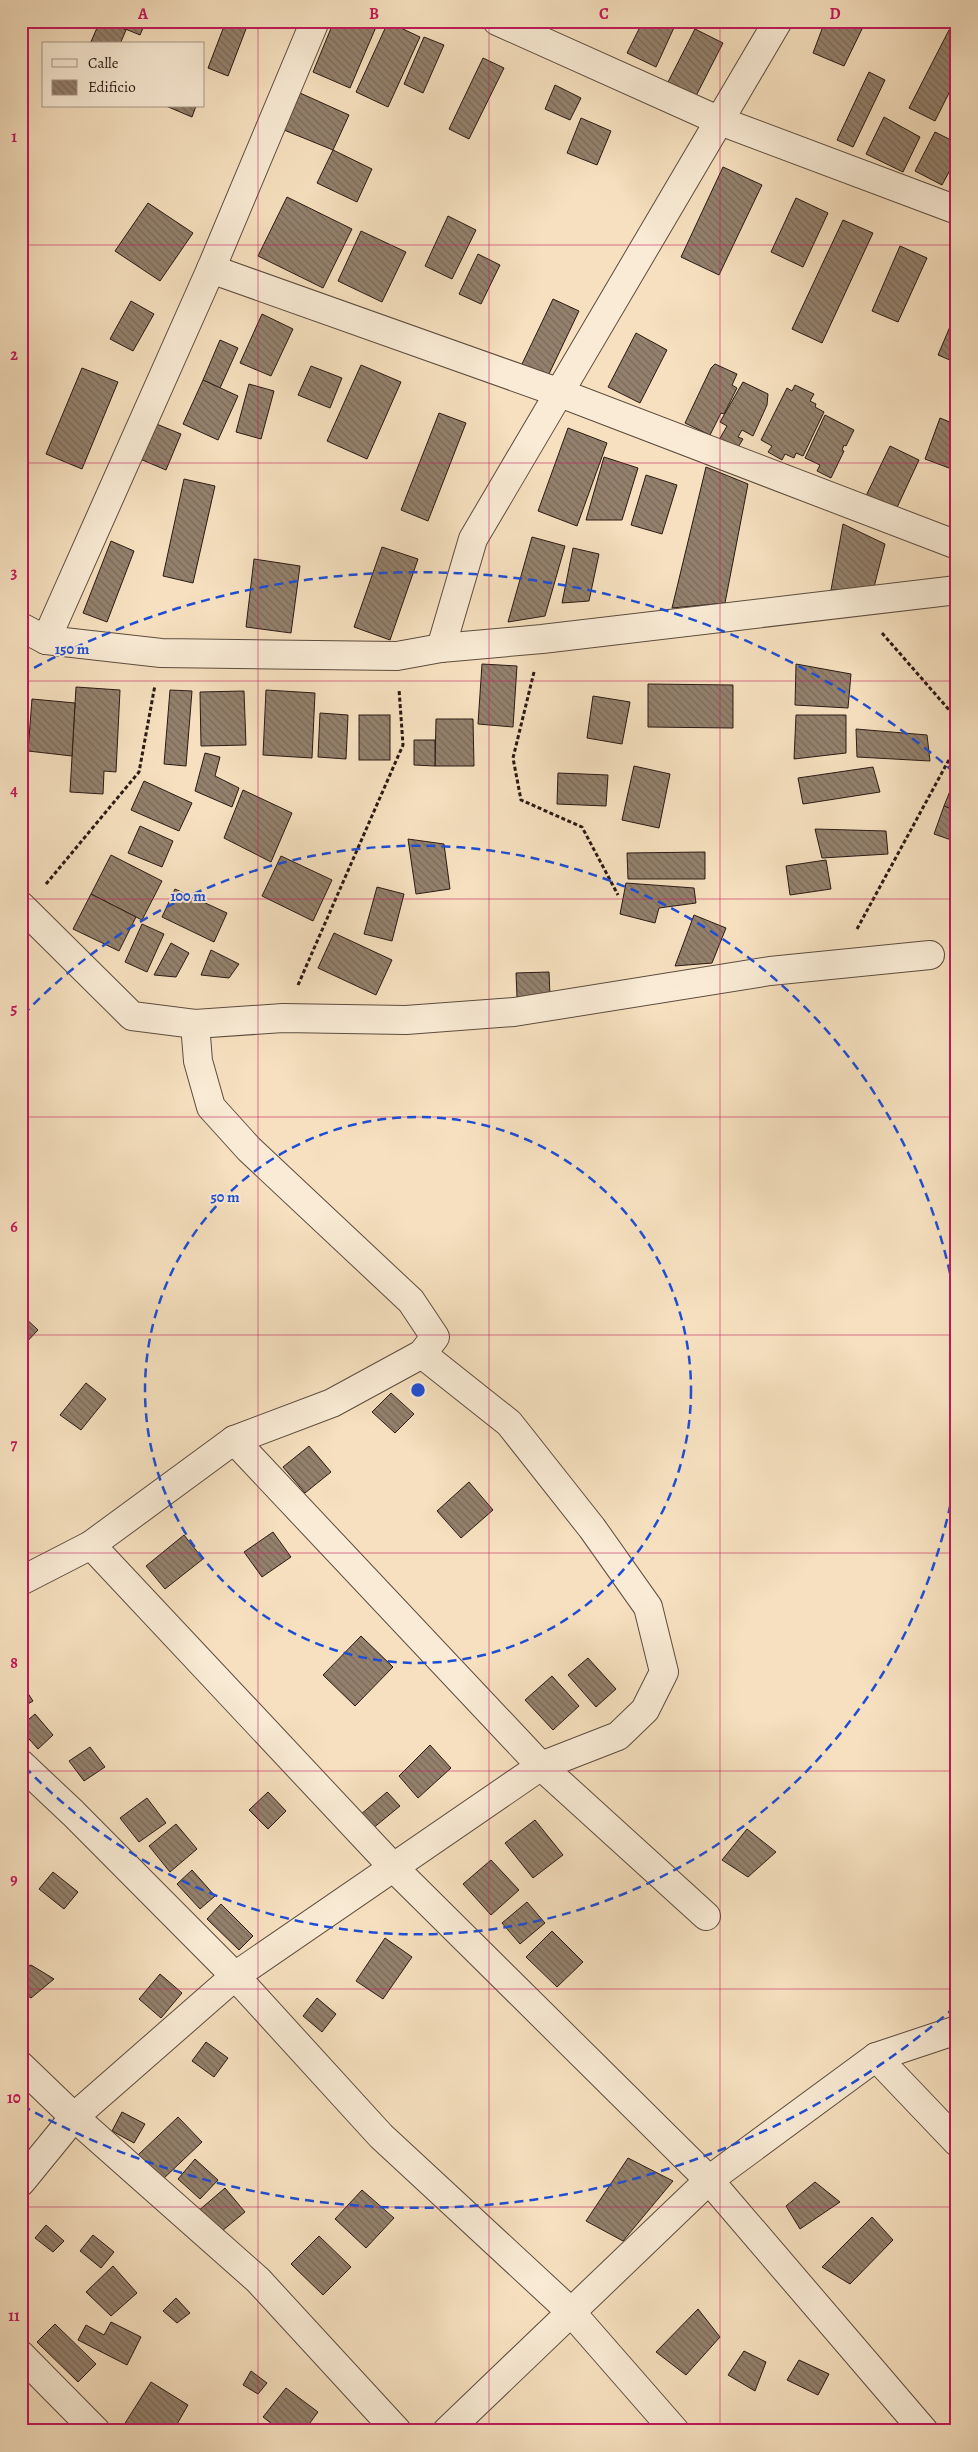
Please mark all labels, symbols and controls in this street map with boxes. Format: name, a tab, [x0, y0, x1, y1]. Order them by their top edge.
text: A	[137, 3, 149, 25]
text: B	[369, 3, 379, 25]
text: C	[599, 3, 609, 25]
text: D	[829, 3, 841, 25]
legend	[42, 42, 205, 108]
text: Calle	[88, 53, 119, 73]
text: Edificio	[88, 77, 136, 97]
text: 1	[11, 126, 17, 148]
text: 2	[10, 344, 18, 366]
text: 3	[11, 562, 18, 584]
text: 150 m	[55, 639, 90, 659]
text: 4	[10, 780, 18, 802]
text: 100 m	[170, 886, 206, 906]
text: 5	[11, 998, 18, 1020]
text: 50 m	[210, 1187, 240, 1207]
text: 6	[10, 1216, 18, 1238]
centre of rings	[409, 1381, 427, 1399]
text: 7	[11, 1434, 18, 1456]
text: 8	[10, 1652, 18, 1674]
text: 9	[10, 1869, 18, 1891]
text: 10	[7, 2087, 21, 2109]
text: 11	[8, 2305, 20, 2327]

